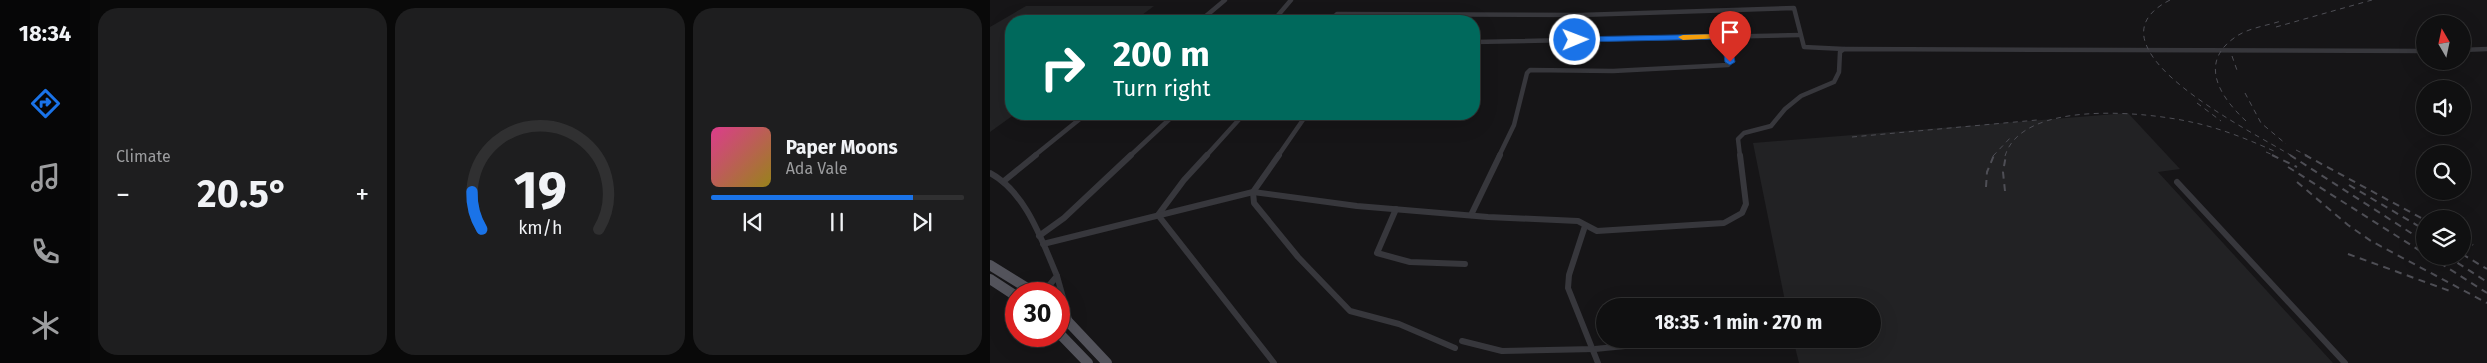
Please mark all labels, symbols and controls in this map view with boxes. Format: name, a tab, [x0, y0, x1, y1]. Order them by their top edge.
pin	[1709, 11, 1751, 62]
position arrow	[1548, 13, 1600, 65]
north arrow	[2416, 15, 2471, 70]
map controls	[2416, 15, 2471, 265]
icon: arrive	[1716, 18, 1744, 46]
text: 18:34	[19, 20, 71, 47]
text: 200 m	[1113, 33, 1210, 75]
icon: right	[1030, 35, 1095, 100]
text: Turn right	[1113, 75, 1210, 102]
button: sound	[2416, 80, 2471, 135]
icon: directions	[28, 86, 63, 121]
text: Paper Moons	[786, 136, 898, 159]
button: search	[2416, 145, 2471, 200]
text: Climate	[116, 147, 171, 166]
text: 19	[513, 159, 567, 222]
text: Ada Vale	[786, 159, 847, 178]
icon: music	[28, 160, 63, 195]
text: 20.5°	[197, 171, 288, 217]
text: −	[116, 178, 130, 211]
text: +	[355, 178, 369, 211]
icon: previous	[739, 208, 767, 236]
icon: pause	[823, 208, 851, 236]
icon: next	[908, 208, 936, 236]
button: layers	[2416, 210, 2471, 265]
text: km/h	[518, 217, 562, 239]
icon: phone	[28, 234, 63, 269]
speed limit sign: 30	[1005, 282, 1070, 347]
icon: climate	[28, 308, 63, 343]
text: 18:35 · 1 min · 270 m	[1655, 311, 1822, 334]

